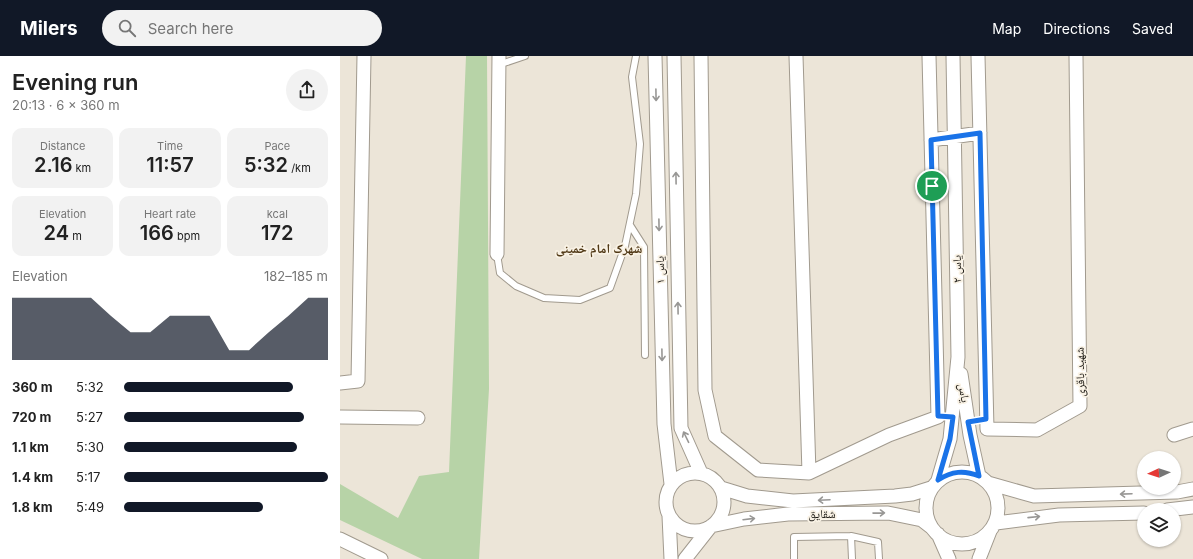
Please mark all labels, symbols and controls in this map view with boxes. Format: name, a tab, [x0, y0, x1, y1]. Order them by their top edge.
search box	[102, 10, 382, 46]
text: Milers	[20, 17, 78, 40]
icon: search	[116, 17, 138, 39]
text: Search here	[148, 19, 233, 38]
text: Map	[992, 20, 1021, 37]
text: Directions	[1043, 20, 1110, 37]
text: Saved	[1132, 20, 1173, 37]
text: Evening run	[12, 69, 138, 95]
button: share	[286, 69, 328, 111]
one-way arrow	[652, 88, 660, 101]
text: 20:13 · 6 × 360 m	[12, 97, 120, 113]
text: Distance	[40, 139, 85, 153]
text: Time	[157, 139, 183, 153]
text: Pace	[264, 139, 290, 153]
text: 2.16	[34, 153, 72, 177]
text: 11:57	[146, 153, 194, 177]
text: 5:32	[244, 153, 288, 177]
text: km	[72, 161, 91, 175]
text: /km	[288, 161, 311, 175]
pin	[915, 169, 949, 203]
one-way arrow	[672, 172, 680, 185]
icon: arrive	[921, 175, 943, 197]
text: Elevation	[39, 207, 86, 221]
text: Heart rate	[144, 207, 196, 221]
text: kcal	[267, 207, 288, 221]
one-way arrow	[655, 218, 663, 231]
text: 24	[44, 221, 69, 245]
text: 166	[140, 221, 174, 245]
text: 172	[261, 221, 294, 245]
text: m	[69, 229, 82, 243]
text: bpm	[174, 229, 200, 243]
district label: شهرک امام خمینی	[556, 240, 642, 258]
street label: یاس ۲	[949, 255, 964, 283]
street label: یاس ۱	[652, 256, 667, 284]
text: Elevation	[12, 268, 68, 284]
text: 182–185 m	[264, 268, 328, 284]
one-way arrow	[674, 302, 682, 315]
street label: شهید باقری	[1072, 347, 1088, 397]
one-way arrow	[658, 348, 666, 361]
text: 360 m	[12, 379, 53, 395]
text: 5:32	[76, 379, 104, 395]
street label: یاس	[955, 382, 973, 404]
text: 720 m	[12, 409, 51, 425]
text: 5:27	[76, 409, 103, 425]
one-way arrow	[682, 431, 689, 443]
text: 1.1 km	[12, 439, 49, 455]
text: 5:30	[76, 439, 104, 455]
north arrow	[1137, 451, 1181, 495]
map controls	[1137, 451, 1181, 547]
text: 1.4 km	[12, 469, 53, 485]
text: 5:17	[76, 469, 100, 485]
one-way arrow	[1120, 490, 1133, 498]
one-way arrow	[817, 496, 830, 503]
text: 1.8 km	[12, 499, 53, 515]
text: 5:49	[76, 499, 104, 515]
button: layers	[1137, 503, 1181, 547]
street label: شقایق	[808, 506, 836, 521]
one-way arrow	[872, 509, 885, 517]
one-way arrow	[1027, 514, 1040, 521]
one-way arrow	[742, 515, 755, 523]

